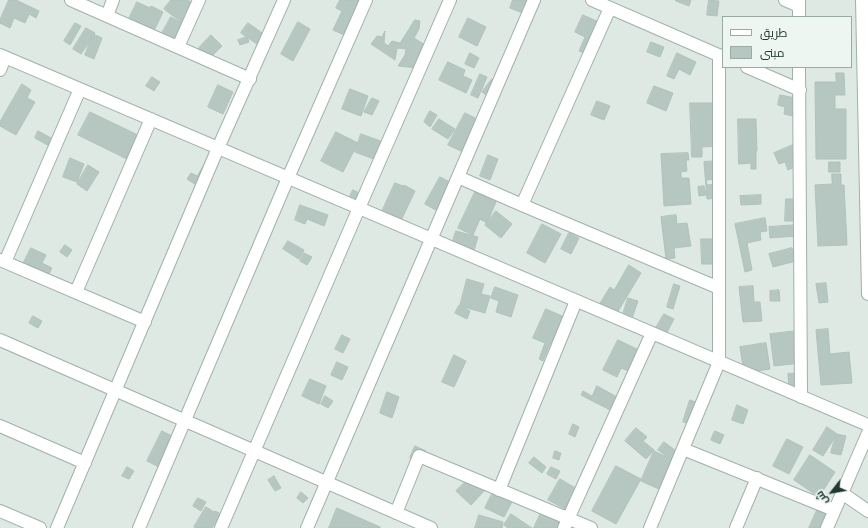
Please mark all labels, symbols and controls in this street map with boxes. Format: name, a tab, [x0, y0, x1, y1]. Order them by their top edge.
legend	[722, 16, 852, 68]
text: طريق	[760, 25, 787, 41]
text: مبنى	[760, 45, 785, 61]
north arrow	[812, 472, 852, 512]
text: ش	[812, 489, 831, 508]

